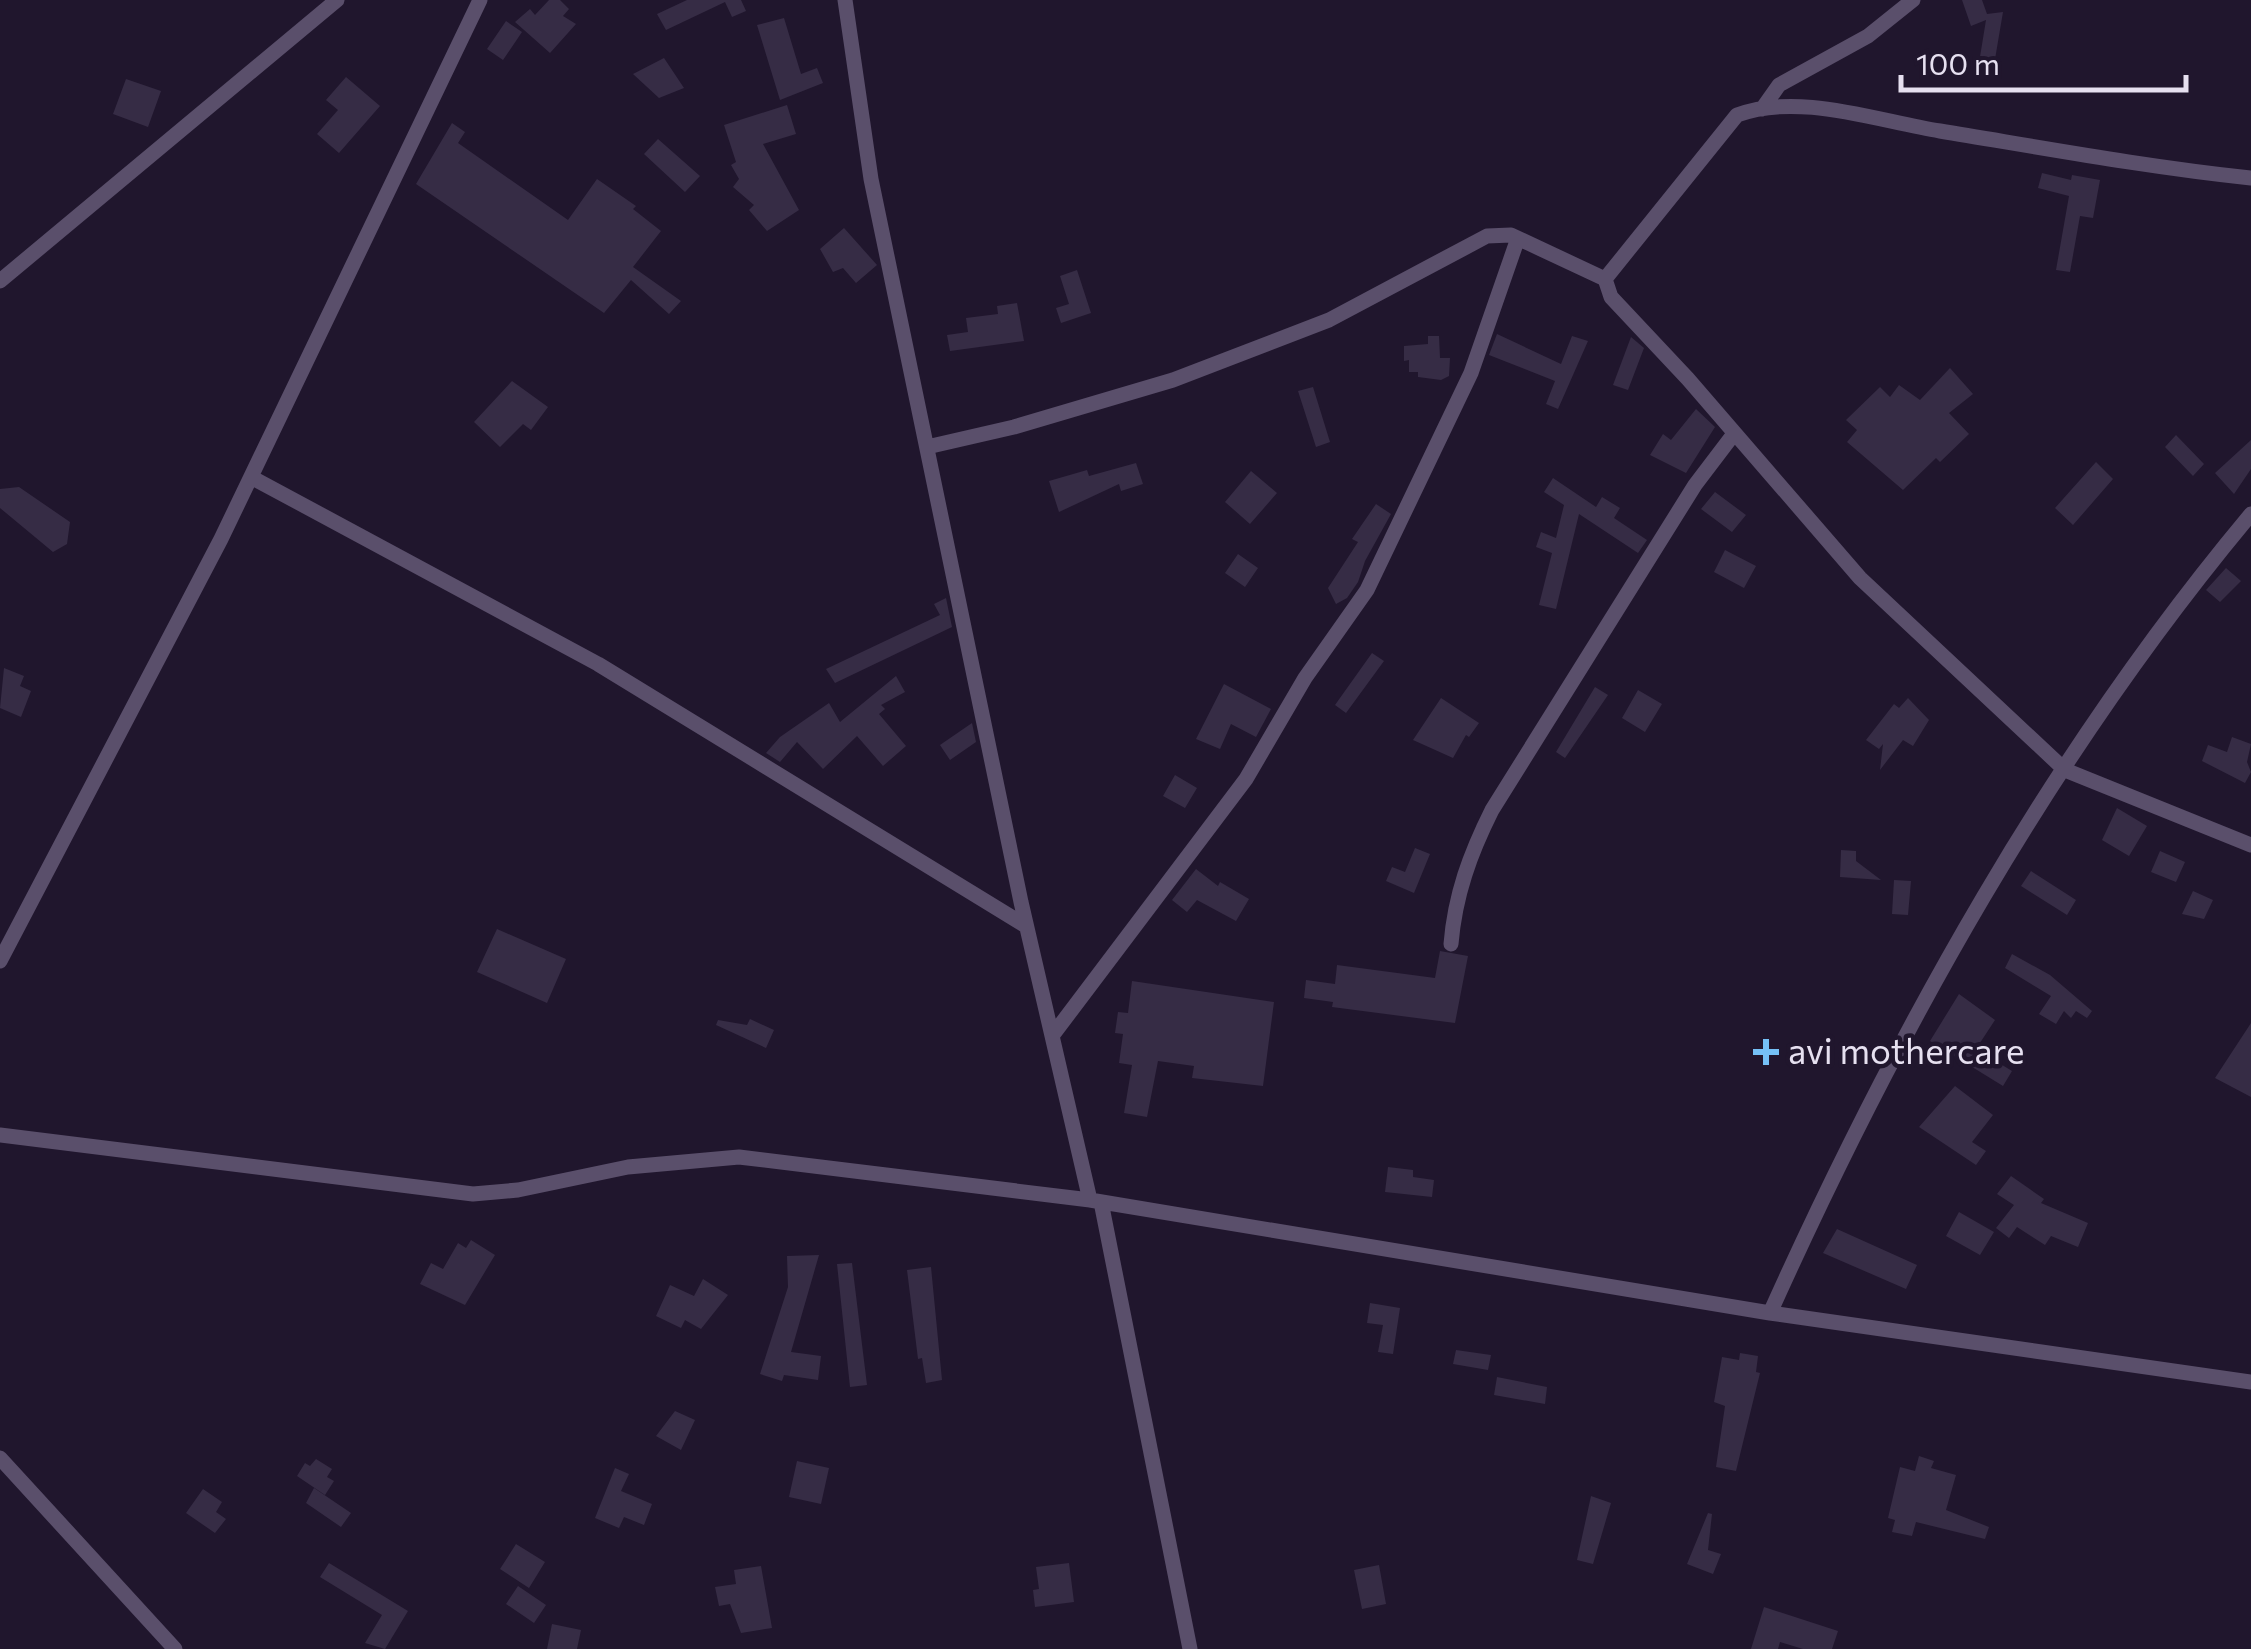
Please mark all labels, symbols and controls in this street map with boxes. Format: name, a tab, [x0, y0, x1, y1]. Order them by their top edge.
scale bar	[1901, 30, 2186, 92]
text: 100 m	[1916, 44, 2000, 81]
place label: avi mothercare	[1788, 1028, 2024, 1071]
marker: avi mothercare	[1753, 1039, 1779, 1065]

